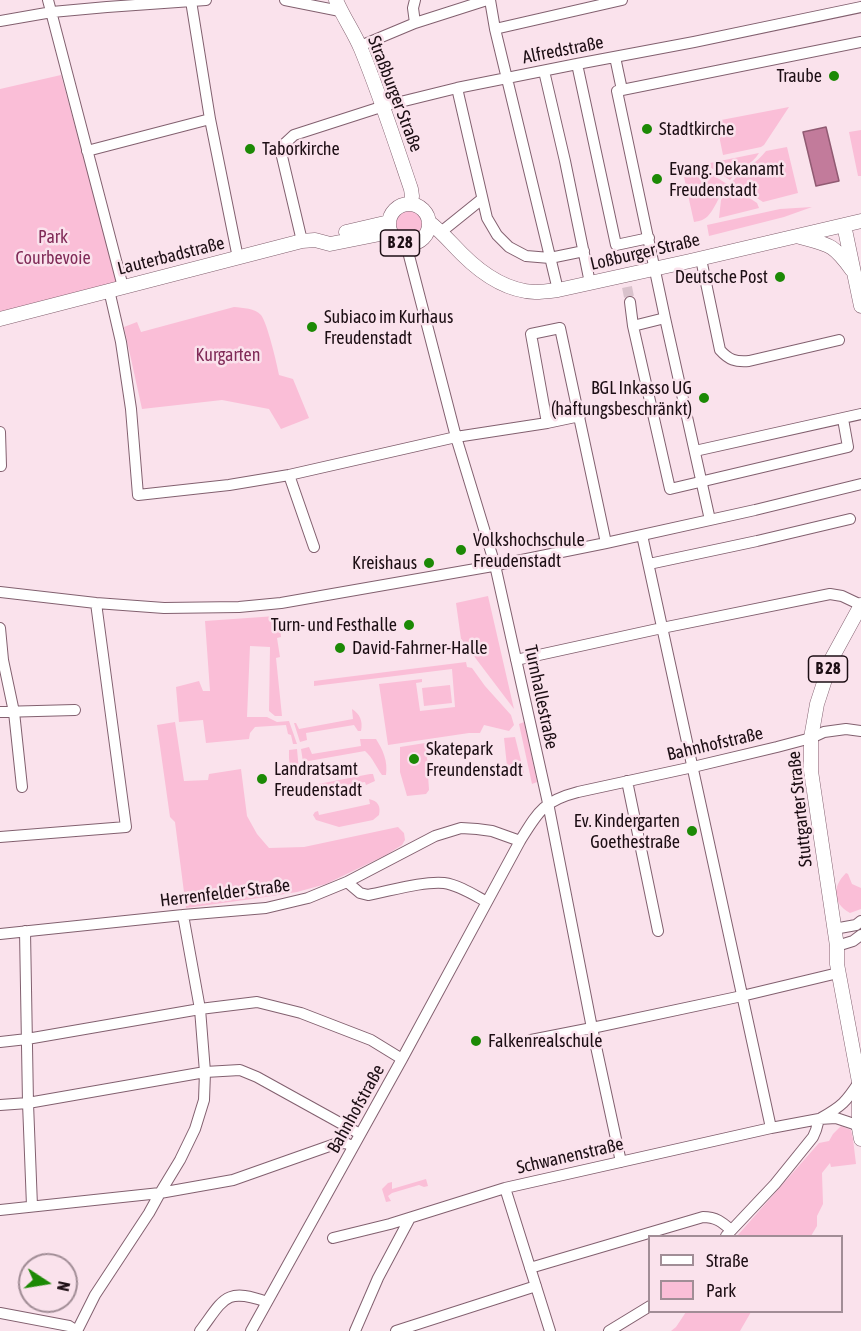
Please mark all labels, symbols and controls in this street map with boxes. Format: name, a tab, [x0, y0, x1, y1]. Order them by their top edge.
street label: Alfredstraße	[521, 32, 605, 68]
street label: Straßburger Straße	[363, 33, 427, 155]
place label: Traube	[776, 65, 822, 87]
marker: Traube	[827, 69, 841, 83]
place label: Stadtkirche	[659, 118, 734, 140]
marker: Stadtkirche	[640, 122, 654, 136]
place label: Taborkirche	[262, 138, 340, 160]
marker: Taborkirche	[243, 142, 257, 156]
place label: Evang. Dekanamt Freudenstadt	[669, 158, 784, 201]
marker: Evang. Dekanamt Freudenstadt	[650, 172, 664, 186]
park label: Park Courbevoie	[15, 226, 91, 268]
street label: Loßburger Straße	[588, 229, 702, 275]
road number: B 28	[380, 230, 420, 256]
street label: Lauterbadstraße	[115, 232, 227, 280]
place label: Deutsche Post	[675, 266, 768, 288]
marker: Deutsche Post	[773, 270, 787, 284]
place label: Subiaco im Kurhaus Freudenstadt	[324, 306, 453, 348]
marker: Subiaco im Kurhaus Freudenstadt	[305, 320, 319, 334]
park label: Kurgarten	[196, 344, 260, 366]
place label: BGL Inkasso UG (haftungsbeschränkt)	[551, 377, 692, 420]
marker: BGL Inkasso UG (haftungsbeschränkt)	[697, 391, 711, 405]
place label: Volkshochschule Freudenstadt	[473, 529, 585, 572]
marker: Volkshochschule Freudenstadt	[454, 543, 468, 557]
place label: Kreishaus	[352, 552, 417, 574]
marker: Kreishaus	[422, 556, 436, 570]
place label: Turn- und Festhalle	[271, 614, 397, 636]
marker: Turn- und Festhalle	[402, 618, 416, 632]
place label: David-Fahrner-Halle	[352, 637, 487, 659]
marker: David-Fahrner-Halle	[333, 641, 347, 655]
street label: Turnhallestraße	[519, 643, 563, 751]
road number: B 28	[808, 656, 848, 682]
street label: Bahnhofstraße	[665, 722, 765, 766]
place label: Skatepark Freundenstadt	[426, 738, 523, 780]
street label: Stuttgarter Straße	[783, 750, 817, 868]
marker: Skatepark Freundenstadt	[407, 752, 421, 766]
place label: Landratsamt Freudenstadt	[274, 758, 362, 800]
marker: Landratsamt Freudenstadt	[255, 772, 269, 786]
place label: Ev. Kindergarten Goethestraße	[574, 810, 680, 852]
marker: Ev. Kindergarten Goethestraße	[685, 824, 699, 838]
street label: Herrenfelder Straße	[159, 874, 291, 912]
place label: Falkenrealschule	[488, 1030, 602, 1052]
marker: Falkenrealschule	[469, 1034, 483, 1048]
street label: Bahnhofstraße	[323, 1061, 389, 1157]
street label: Schwanenstraße	[514, 1133, 626, 1179]
legend	[648, 1235, 843, 1313]
text: Straße	[706, 1250, 749, 1271]
north arrow	[18, 1253, 78, 1313]
text: N	[54, 1280, 73, 1293]
text: Park	[706, 1280, 736, 1301]

